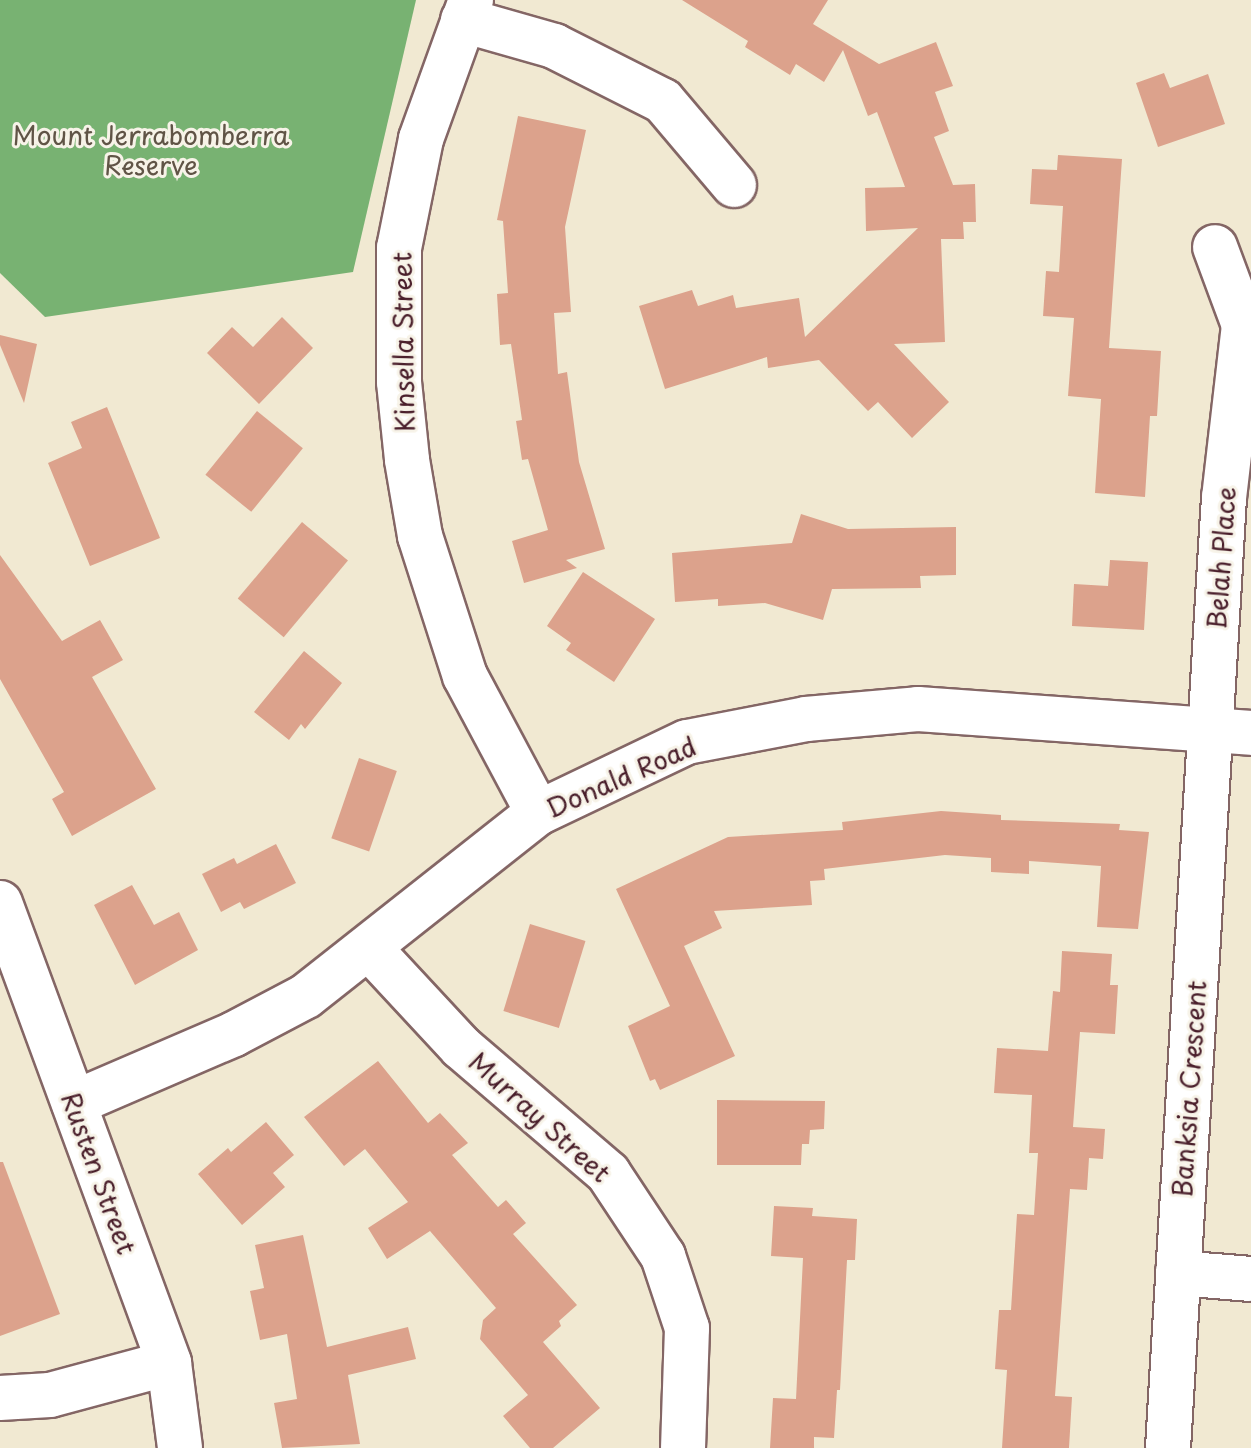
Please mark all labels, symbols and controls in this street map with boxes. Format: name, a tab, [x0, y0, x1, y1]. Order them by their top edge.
park label: Mount Jerrabomberra Reserve	[12, 119, 290, 180]
street label: Kinsella Street	[386, 251, 420, 433]
street label: Belah Place	[1200, 485, 1242, 631]
street label: Donald Road	[540, 730, 702, 824]
street label: Banksia Crescent	[1166, 979, 1212, 1199]
street label: Murray Street	[463, 1045, 617, 1189]
street label: Rusten Street	[55, 1087, 143, 1259]

